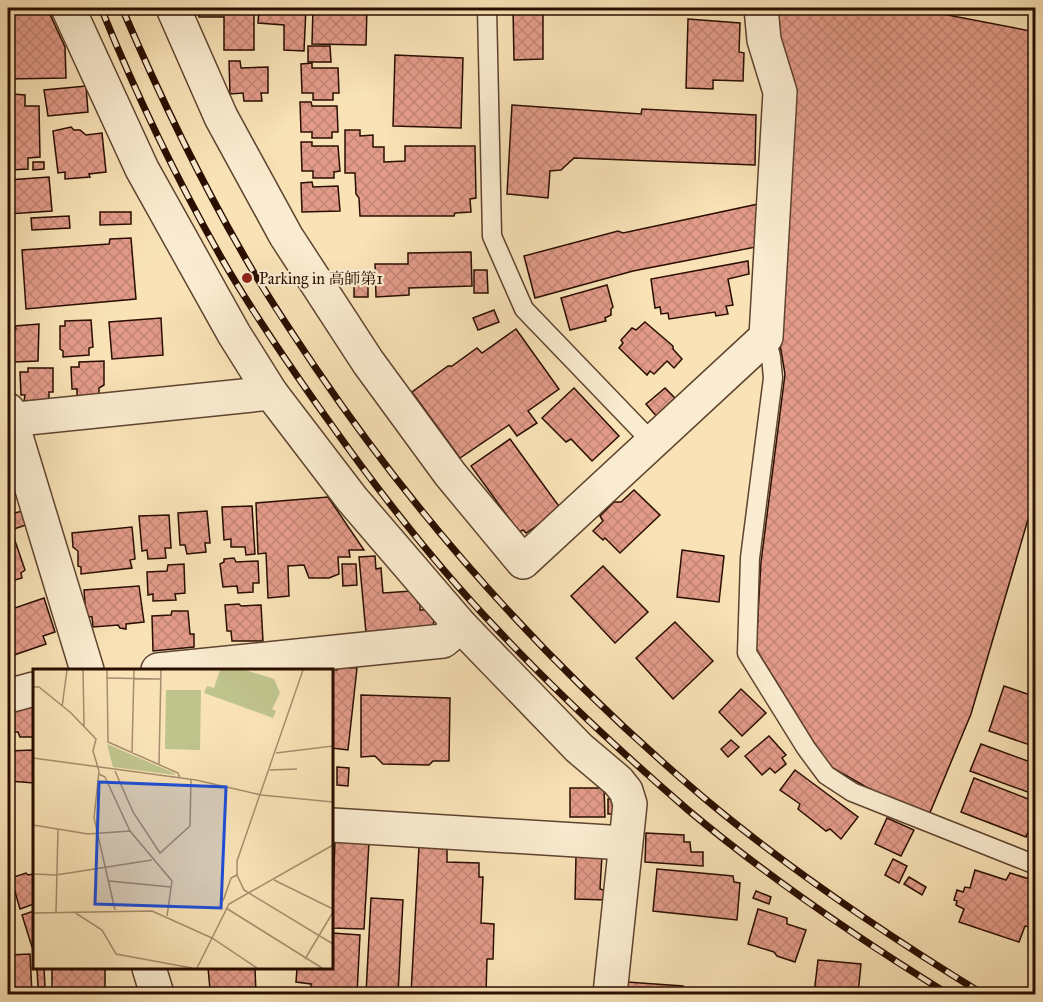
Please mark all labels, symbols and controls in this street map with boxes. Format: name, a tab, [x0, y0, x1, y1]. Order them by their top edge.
place label: Parking in 高師第1	[259, 269, 383, 289]
marker: Parking in 高師第1	[240, 271, 254, 285]
inset map	[33, 669, 333, 969]

